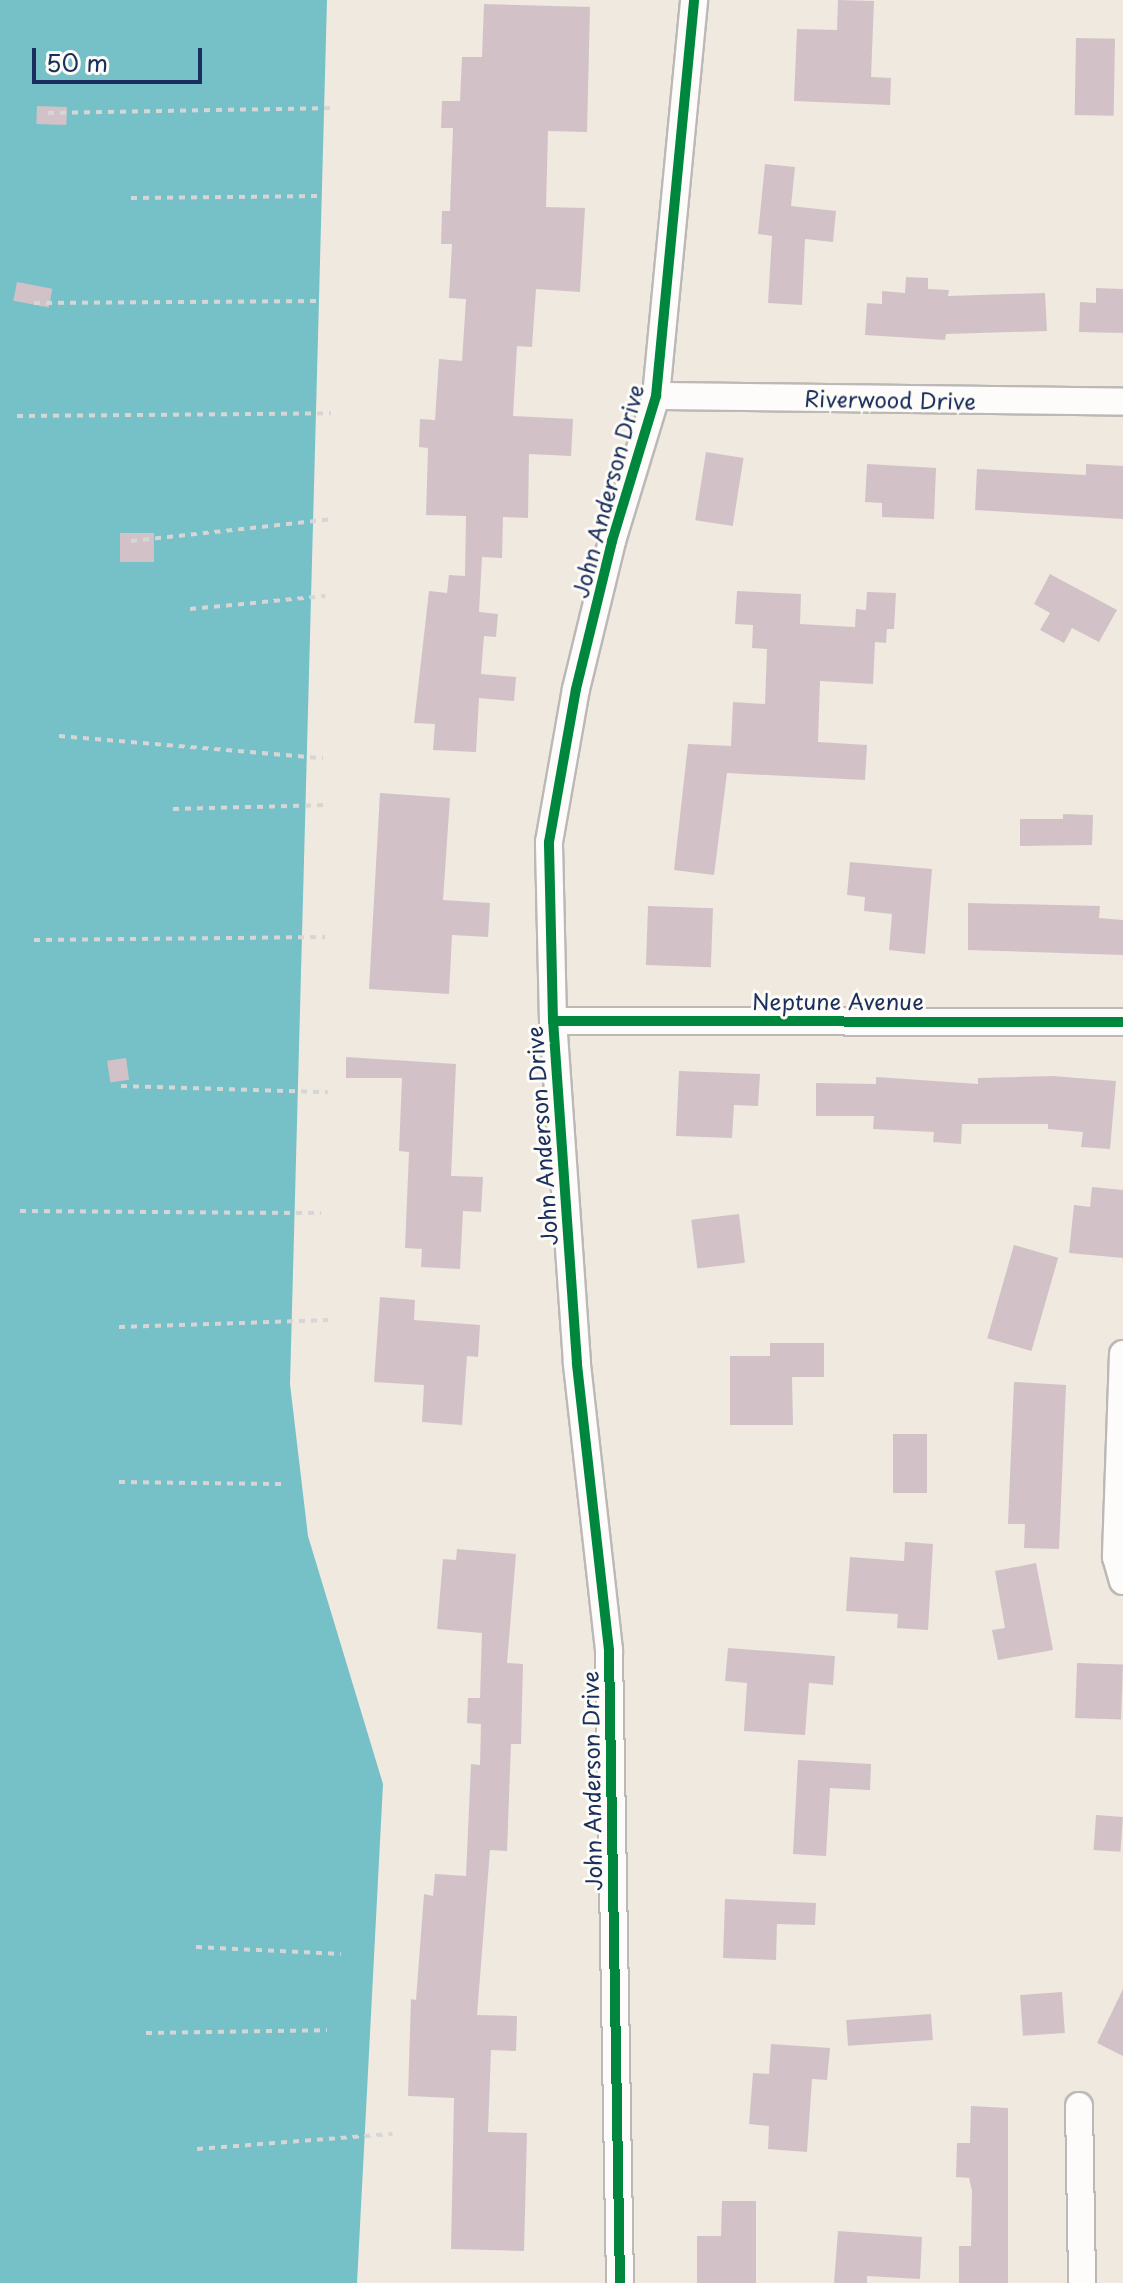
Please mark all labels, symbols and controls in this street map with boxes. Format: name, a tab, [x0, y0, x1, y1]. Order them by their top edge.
scale bar	[36, 32, 206, 82]
text: 50 m	[46, 44, 108, 80]
street label: John Anderson Drive	[566, 381, 648, 601]
street label: Riverwood Drive	[804, 384, 976, 414]
street label: Neptune Avenue	[752, 988, 924, 1014]
street label: John Anderson Drive	[520, 1025, 562, 1247]
street label: John Anderson Drive	[576, 1670, 606, 1892]

